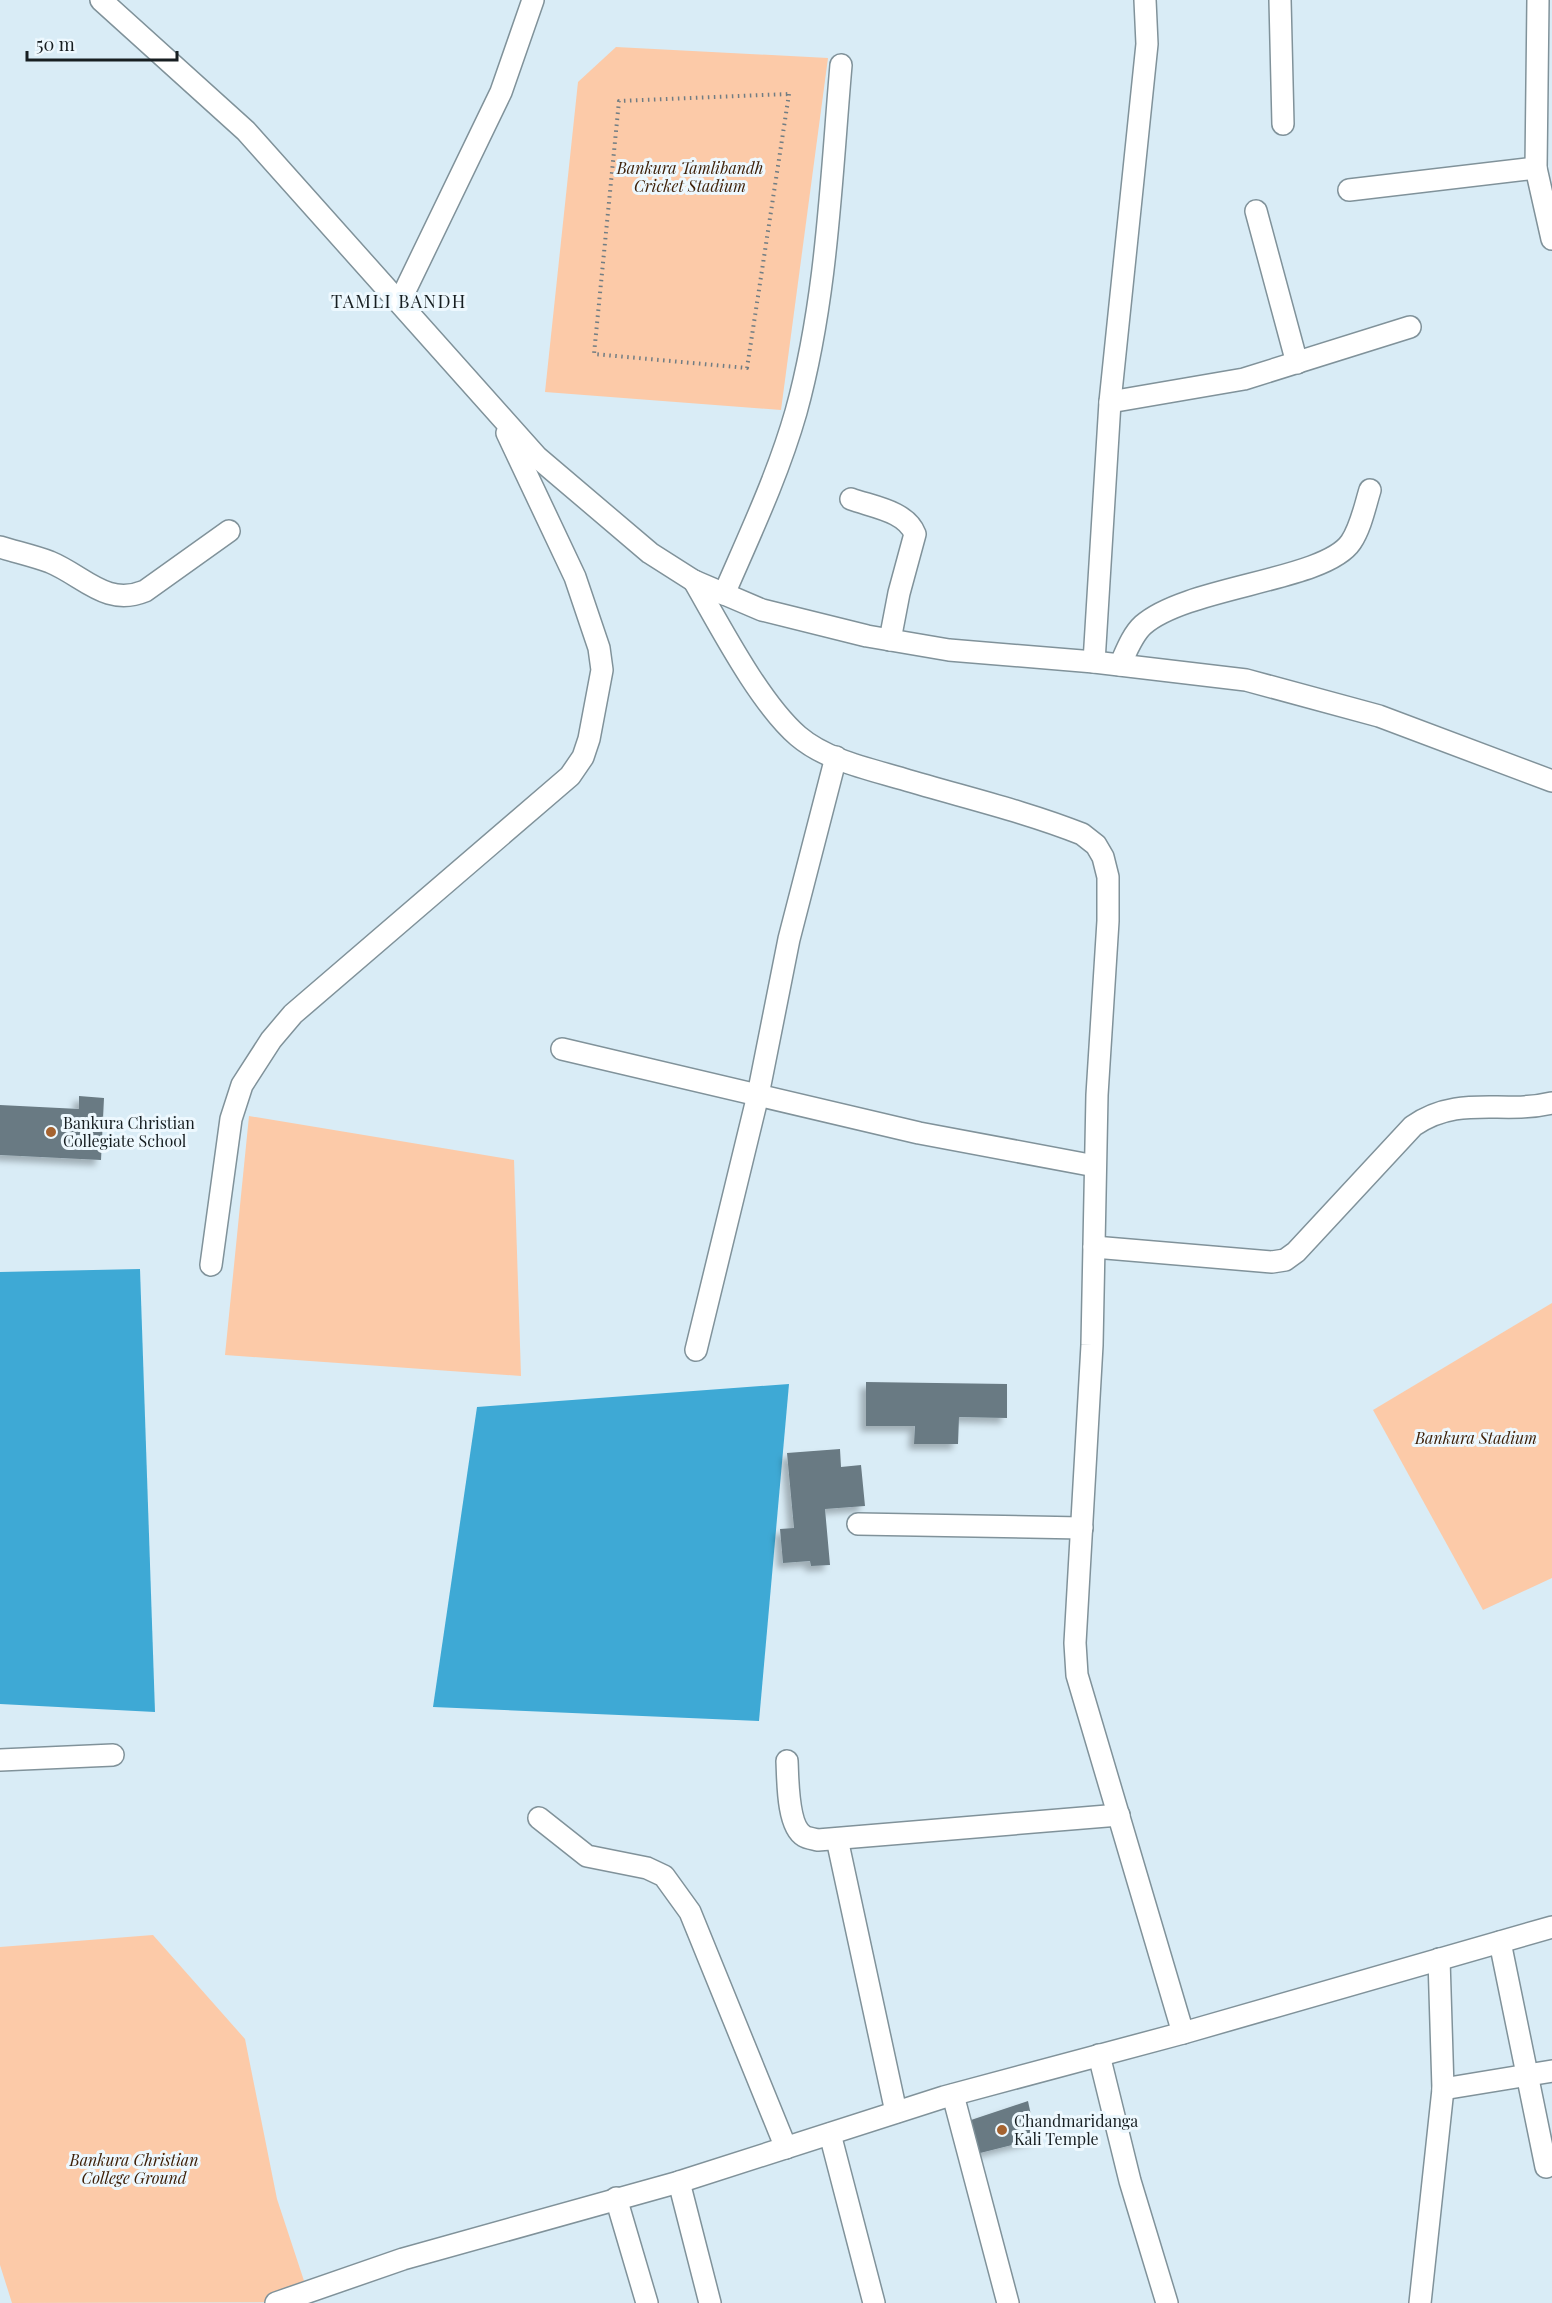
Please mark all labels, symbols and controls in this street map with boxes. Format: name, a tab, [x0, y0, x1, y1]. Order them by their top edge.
scale bar	[27, 24, 177, 62]
text: 50 m	[36, 32, 75, 56]
park label: Bankura Tamlibandh Cricket Stadium	[616, 157, 763, 196]
district label: TAMLI BANDH	[331, 289, 467, 313]
place label: Bankura Christian Collegiate School	[63, 1112, 195, 1151]
marker: Bankura Christian Collegiate School	[44, 1125, 58, 1139]
park label: Bankura Stadium	[1414, 1427, 1537, 1448]
place label: Chandmaridanga Kali Temple	[1014, 2110, 1138, 2149]
marker: Chandmaridanga Kali Temple	[995, 2123, 1009, 2137]
park label: Bankura Christian College Ground	[69, 2149, 198, 2188]

